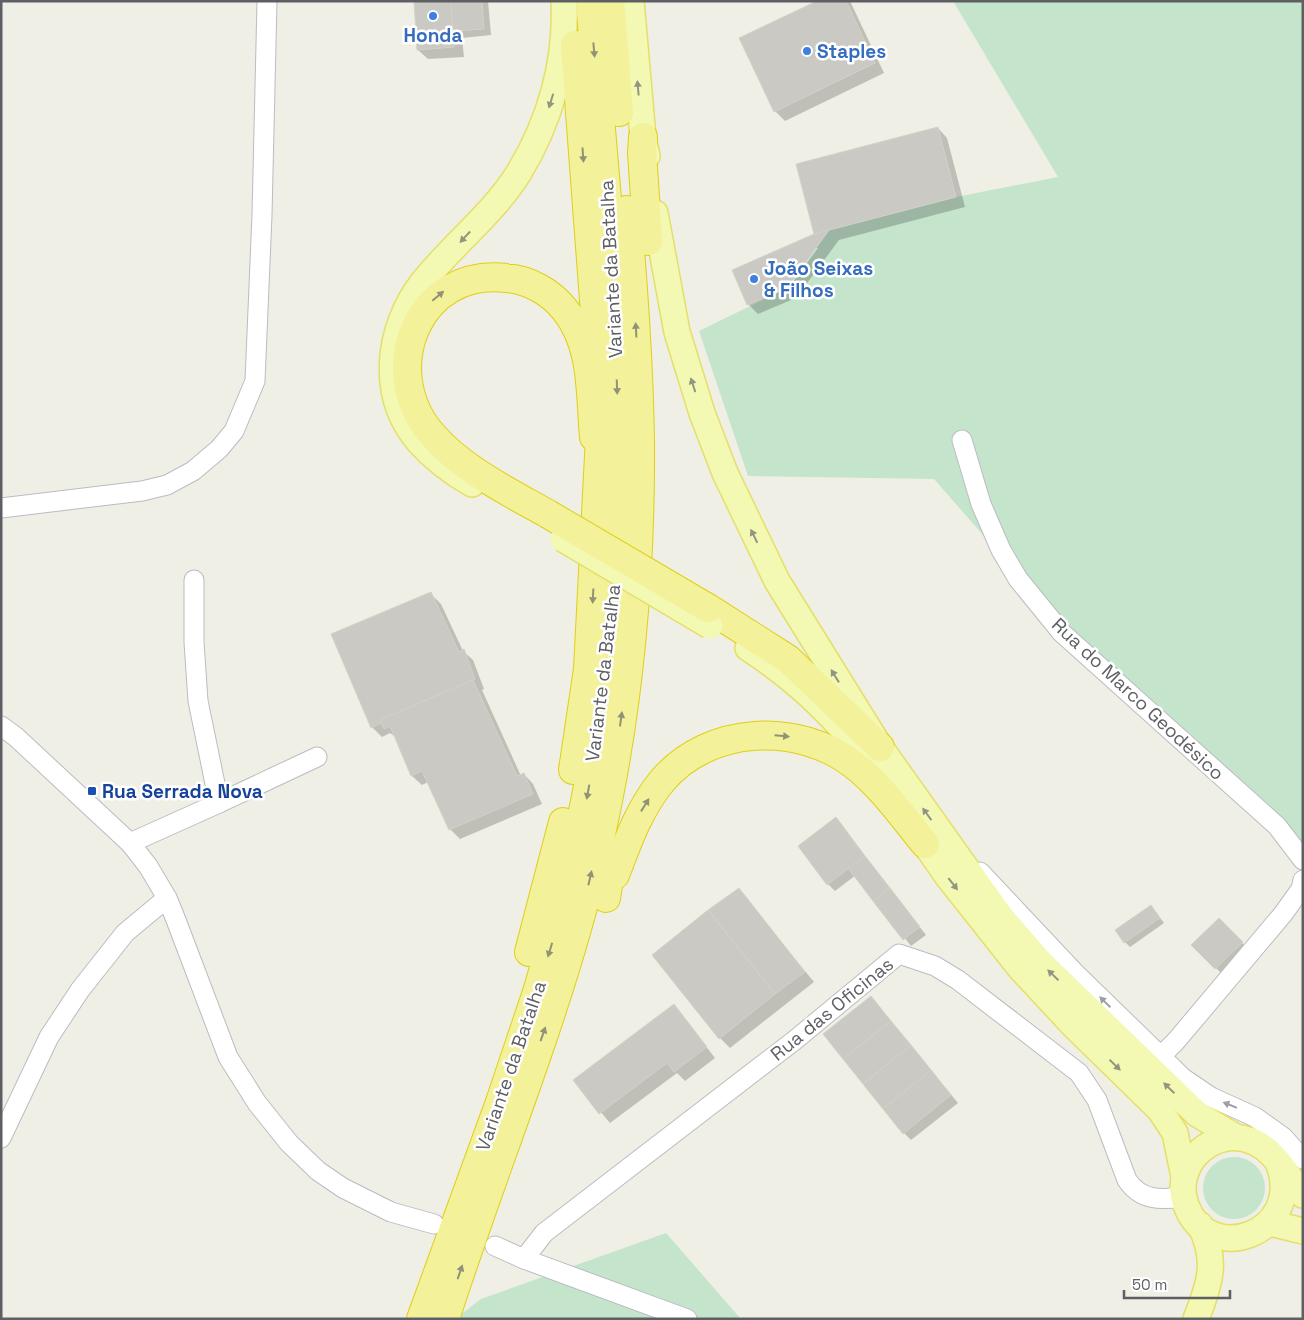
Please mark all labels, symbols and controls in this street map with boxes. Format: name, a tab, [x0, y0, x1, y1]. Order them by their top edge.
marker: Honda	[427, 10, 439, 22]
place label: Honda	[404, 23, 462, 48]
place label: Staples	[817, 39, 886, 64]
one-way arrow	[591, 42, 599, 58]
marker: Staples	[801, 45, 813, 57]
one-way arrow	[634, 80, 642, 96]
one-way arrow	[547, 94, 555, 109]
one-way arrow	[580, 147, 588, 163]
street label: Variante da Batalha	[594, 179, 628, 359]
one-way arrow	[459, 230, 471, 242]
place label: João Seixas & Filhos	[764, 256, 873, 303]
marker: João Seixas & Filhos	[748, 273, 760, 285]
one-way arrow	[432, 291, 444, 302]
one-way arrow	[631, 322, 639, 338]
one-way arrow	[689, 377, 697, 392]
one-way arrow	[614, 379, 622, 395]
one-way arrow	[749, 529, 757, 543]
street label: Variante da Batalha	[580, 583, 626, 763]
one-way arrow	[589, 588, 597, 604]
street label: Rua do Marco Geodésico	[1046, 612, 1230, 786]
one-way arrow	[831, 669, 840, 683]
one-way arrow	[617, 711, 625, 727]
one-way arrow	[774, 733, 790, 741]
place label: Rua Serrada Nova	[102, 779, 263, 804]
one-way arrow	[583, 784, 591, 800]
marker: Rua Serrada Nova	[86, 785, 98, 797]
one-way arrow	[640, 798, 649, 812]
one-way arrow	[922, 807, 932, 820]
one-way arrow	[586, 871, 594, 886]
one-way arrow	[948, 877, 959, 890]
one-way arrow	[545, 942, 553, 957]
street label: Rua das Oficinas	[765, 952, 899, 1066]
one-way arrow	[1047, 969, 1059, 981]
street label: Variante da Batalha	[470, 978, 552, 1154]
one-way arrow	[1100, 997, 1112, 1009]
one-way arrow	[540, 1026, 548, 1041]
one-way arrow	[1109, 1059, 1121, 1071]
one-way arrow	[1164, 1082, 1176, 1094]
one-way arrow	[1222, 1101, 1237, 1108]
one-way arrow	[457, 1265, 464, 1280]
scale bar	[1124, 1268, 1230, 1300]
text: 50 m	[1132, 1275, 1167, 1294]

